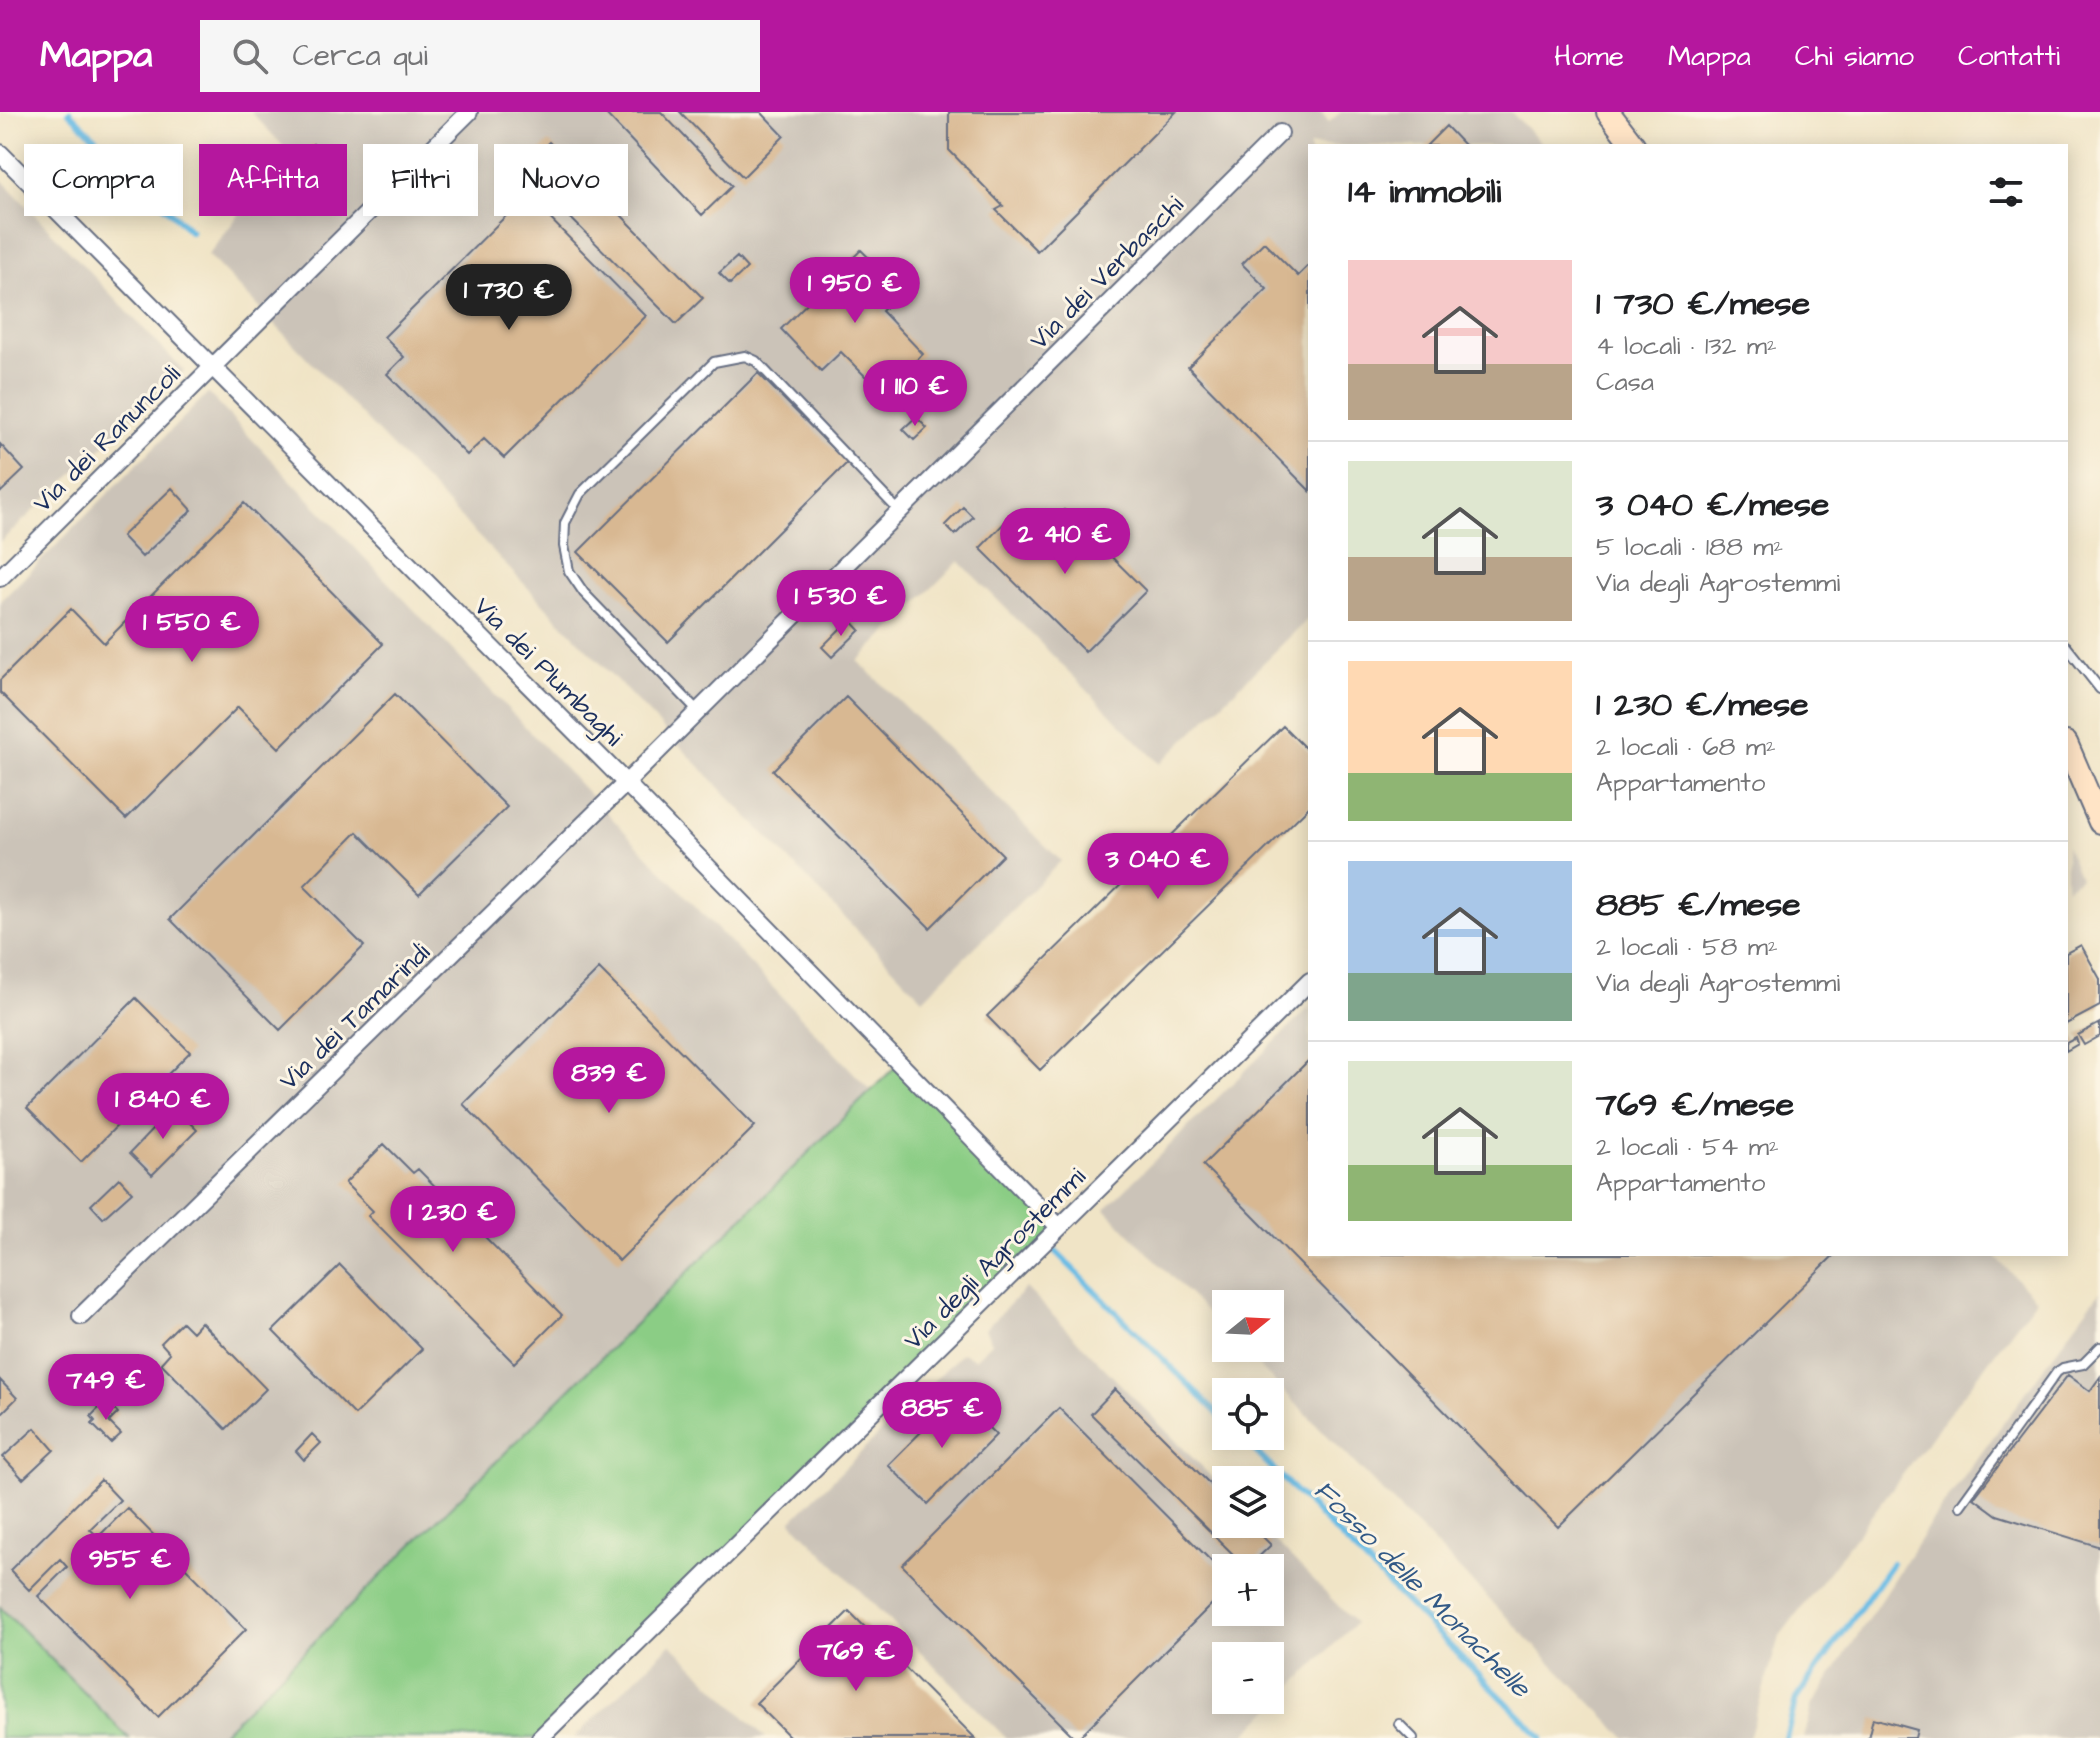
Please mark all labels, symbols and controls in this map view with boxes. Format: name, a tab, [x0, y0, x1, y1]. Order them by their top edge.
search box	[200, 20, 760, 92]
text: Mappa	[40, 30, 152, 82]
icon: search	[228, 34, 272, 78]
text: Cerca qui	[292, 35, 428, 77]
text: Home	[1554, 37, 1624, 76]
text: Mappa	[1668, 37, 1751, 76]
text: Chi siamo	[1795, 37, 1914, 76]
text: Contatti	[1958, 37, 2060, 76]
chip: Compra	[24, 144, 183, 216]
chip: Affitta	[199, 144, 347, 216]
chip: Filtri	[363, 144, 478, 216]
chip: Nuovo	[494, 144, 628, 216]
text: 14 immobili	[1348, 168, 1501, 216]
icon: filters	[1984, 170, 2028, 214]
street label: Via dei Verbaschi	[1022, 188, 1192, 358]
pin: 1 950 €	[781, 257, 929, 325]
pin: 1 730 €	[435, 264, 583, 332]
text: 1 950 €	[808, 265, 902, 301]
text: 1 730 €	[464, 272, 554, 308]
text: 1 730 €/mese	[1596, 280, 1810, 328]
icon: home	[1412, 292, 1508, 388]
text: 4 locali · 132 m²	[1596, 328, 1777, 364]
street label: Via dei Ranuncoli	[25, 357, 189, 521]
pin: 1 110 €	[841, 360, 989, 428]
text: Casa	[1596, 364, 1654, 400]
text: 1 110 €	[881, 368, 949, 404]
text: 3 040 €/mese	[1596, 481, 1829, 529]
icon: home	[1412, 493, 1508, 589]
pin: 2 410 €	[991, 508, 1139, 576]
text: 2 410 €	[1018, 516, 1112, 552]
text: 5 locali · 188 m²	[1596, 529, 1783, 565]
text: Via degli Agrostemmi	[1596, 565, 1840, 601]
pin: 1 530 €	[767, 570, 915, 638]
text: 1 530 €	[795, 578, 887, 614]
street label: Via dei Plumbaghi	[464, 589, 631, 756]
pin: 1 550 €	[118, 596, 266, 664]
text: 1 550 €	[143, 604, 241, 640]
text: 1 230 €/mese	[1596, 681, 1809, 729]
icon: home	[1412, 693, 1508, 789]
text: 2 locali · 68 m²	[1596, 729, 1776, 765]
text: Appartamento	[1596, 765, 1765, 801]
pin: 3 040 €	[1084, 833, 1232, 901]
text: 3 040 €	[1105, 841, 1211, 877]
text: 885 €/mese	[1596, 881, 1801, 929]
icon: home	[1412, 893, 1508, 989]
text: 2 locali · 58 m²	[1596, 929, 1778, 965]
street label: Via dei Tamarindi	[271, 935, 438, 1098]
text: Via degli Agrostemmi	[1596, 965, 1840, 1001]
pin: 839 €	[553, 1047, 665, 1115]
text: 839 €	[571, 1055, 647, 1091]
pin: 1 840 €	[89, 1073, 237, 1141]
text: 1 840 €	[115, 1081, 211, 1117]
text: 769 €/mese	[1596, 1081, 1794, 1129]
icon: home	[1412, 1093, 1508, 1189]
text: 2 locali · 54 m²	[1596, 1129, 1779, 1165]
street label: Via degli Agrostemmi	[896, 1160, 1095, 1359]
text: Appartamento	[1596, 1165, 1765, 1201]
pin: 1 230 €	[379, 1186, 527, 1254]
text: 1 230 €	[408, 1194, 498, 1230]
north arrow	[1212, 1290, 1284, 1362]
map controls	[1212, 1290, 1284, 1714]
pin: 749 €	[50, 1354, 162, 1422]
text: 749 €	[66, 1362, 146, 1398]
button: locate	[1212, 1378, 1284, 1450]
pin: 885 €	[886, 1382, 998, 1450]
text: 885 €	[900, 1390, 984, 1426]
button: layers	[1212, 1466, 1284, 1538]
water label: Fosso delle Monachelle	[1305, 1472, 1541, 1708]
pin: 955 €	[74, 1533, 186, 1601]
text: 955 €	[89, 1541, 171, 1577]
button: +	[1212, 1554, 1284, 1626]
pin: 769 €	[800, 1625, 912, 1693]
text: 769 €	[817, 1633, 895, 1669]
button: −	[1212, 1642, 1284, 1714]

